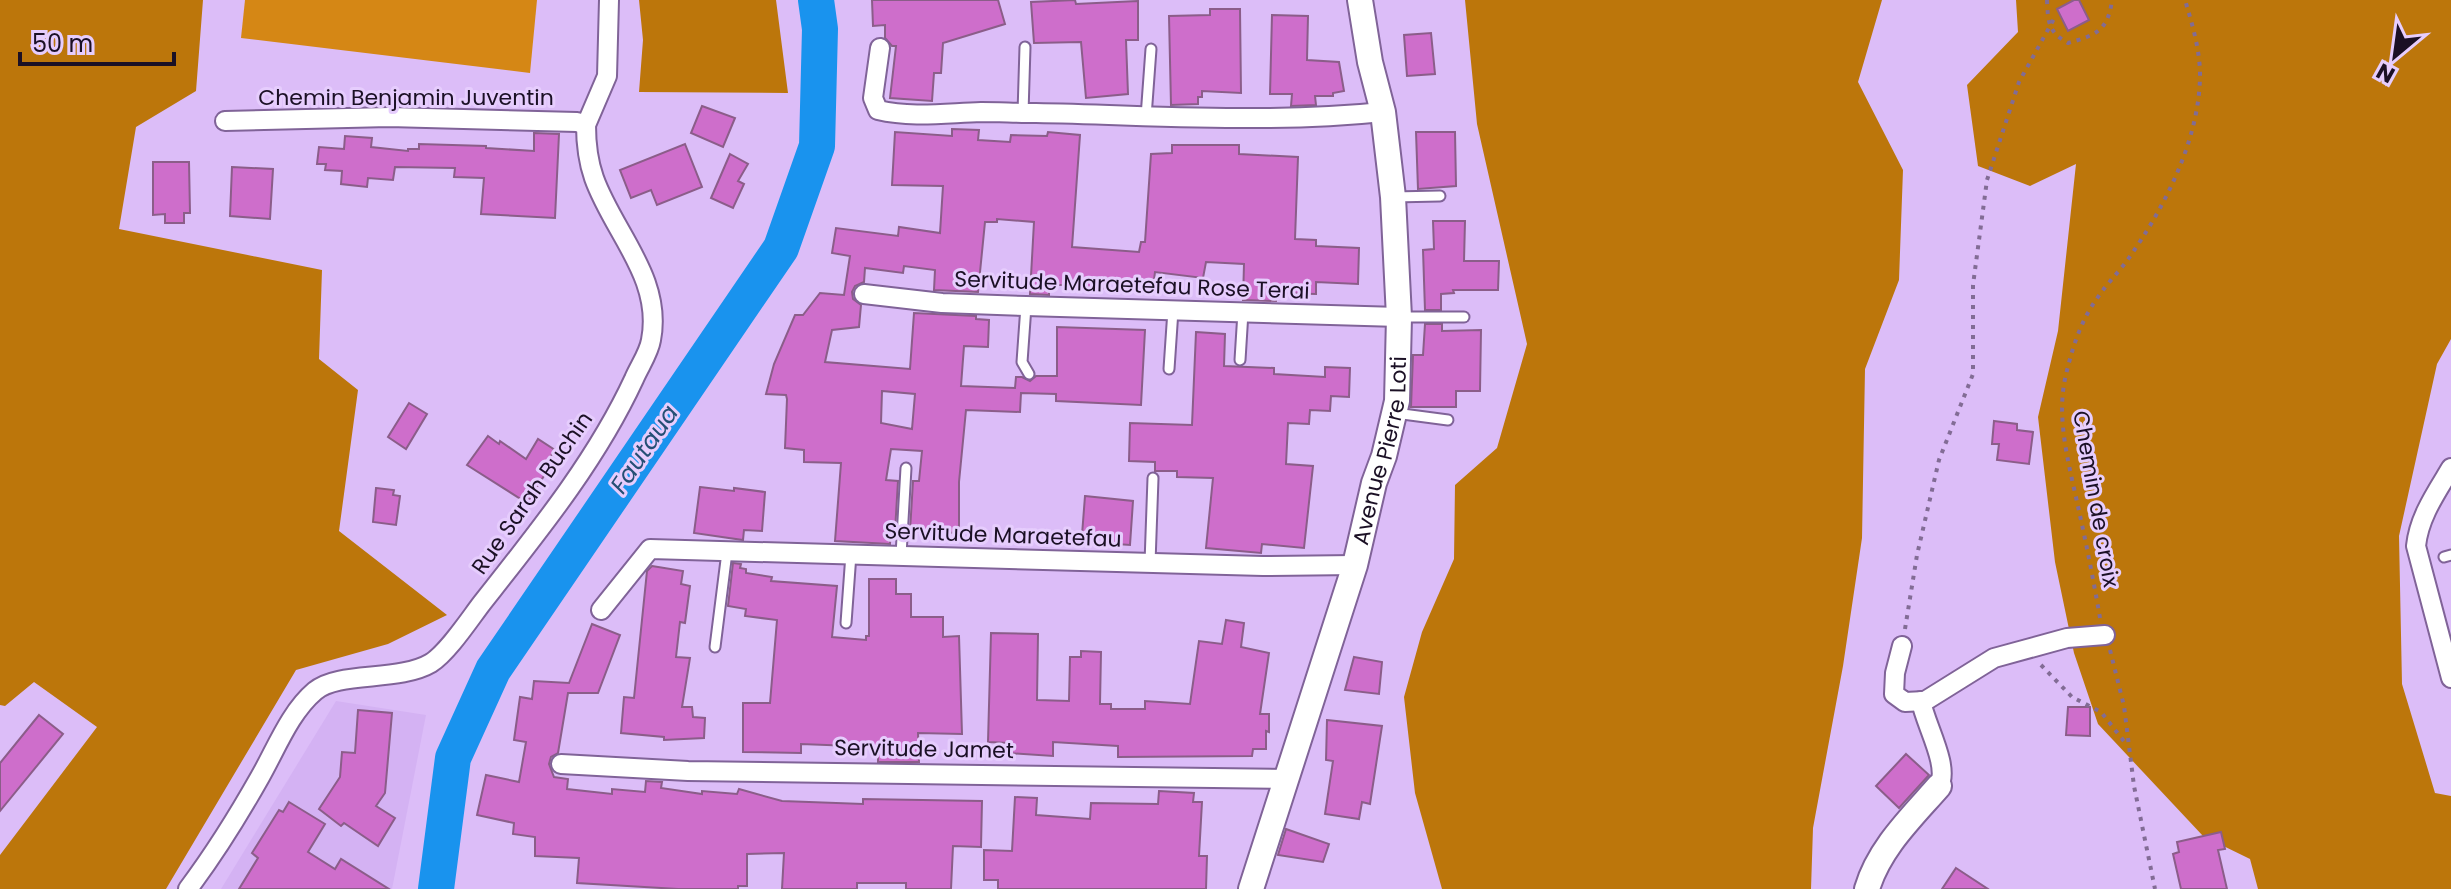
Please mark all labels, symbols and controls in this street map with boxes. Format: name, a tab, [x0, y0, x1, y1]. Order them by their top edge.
scale bar	[20, 16, 174, 66]
north arrow	[2355, 16, 2435, 96]
text: 50 m	[32, 27, 93, 60]
text: N	[2371, 55, 2400, 91]
street label: Chemin Benjamin Juventin	[258, 82, 554, 113]
street label: Servitude Maraetefau Rose Terai	[954, 263, 1310, 307]
street label: Avenue Pierre Loti	[1345, 356, 1414, 548]
water label: Fautaua	[602, 398, 686, 500]
street label: Rue Sarah Buchin	[464, 405, 600, 581]
street label: Chemin de croix	[2065, 408, 2127, 590]
street label: Servitude Maraetefau	[884, 515, 1122, 555]
street label: Servitude Jamet	[834, 732, 1014, 766]

